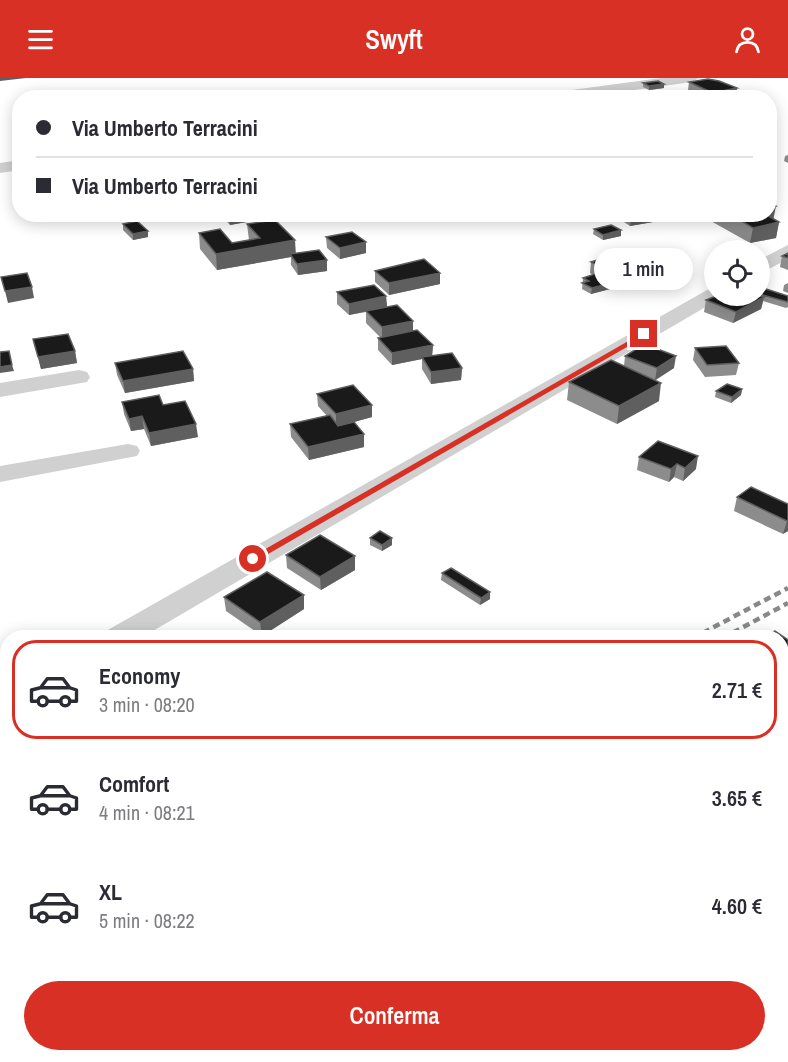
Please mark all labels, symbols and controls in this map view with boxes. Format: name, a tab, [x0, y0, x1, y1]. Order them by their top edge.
text: Swyft	[365, 21, 423, 57]
icon: menu	[24, 23, 57, 56]
icon: person	[731, 23, 764, 56]
text: Via Umberto Terracini	[72, 113, 258, 143]
text: Via Umberto Terracini	[72, 171, 258, 201]
map controls	[704, 240, 770, 306]
button: locate	[704, 240, 770, 306]
callout: 1 min	[594, 247, 694, 289]
text: 1 min	[622, 255, 665, 282]
route end	[630, 320, 657, 347]
route start	[239, 545, 266, 572]
text: Economy	[99, 661, 180, 691]
icon: car	[27, 663, 81, 717]
text: 2.71 €	[712, 675, 762, 705]
text: 3 min · 08:20	[99, 691, 195, 718]
text: Comfort	[99, 769, 169, 799]
icon: car	[27, 771, 81, 825]
text: 3.65 €	[712, 783, 762, 813]
text: 4 min · 08:21	[99, 799, 195, 826]
text: XL	[99, 877, 122, 907]
icon: car	[27, 879, 81, 933]
text: 4.60 €	[712, 891, 762, 921]
text: 5 min · 08:22	[99, 907, 195, 934]
button: Conferma	[24, 981, 765, 1050]

